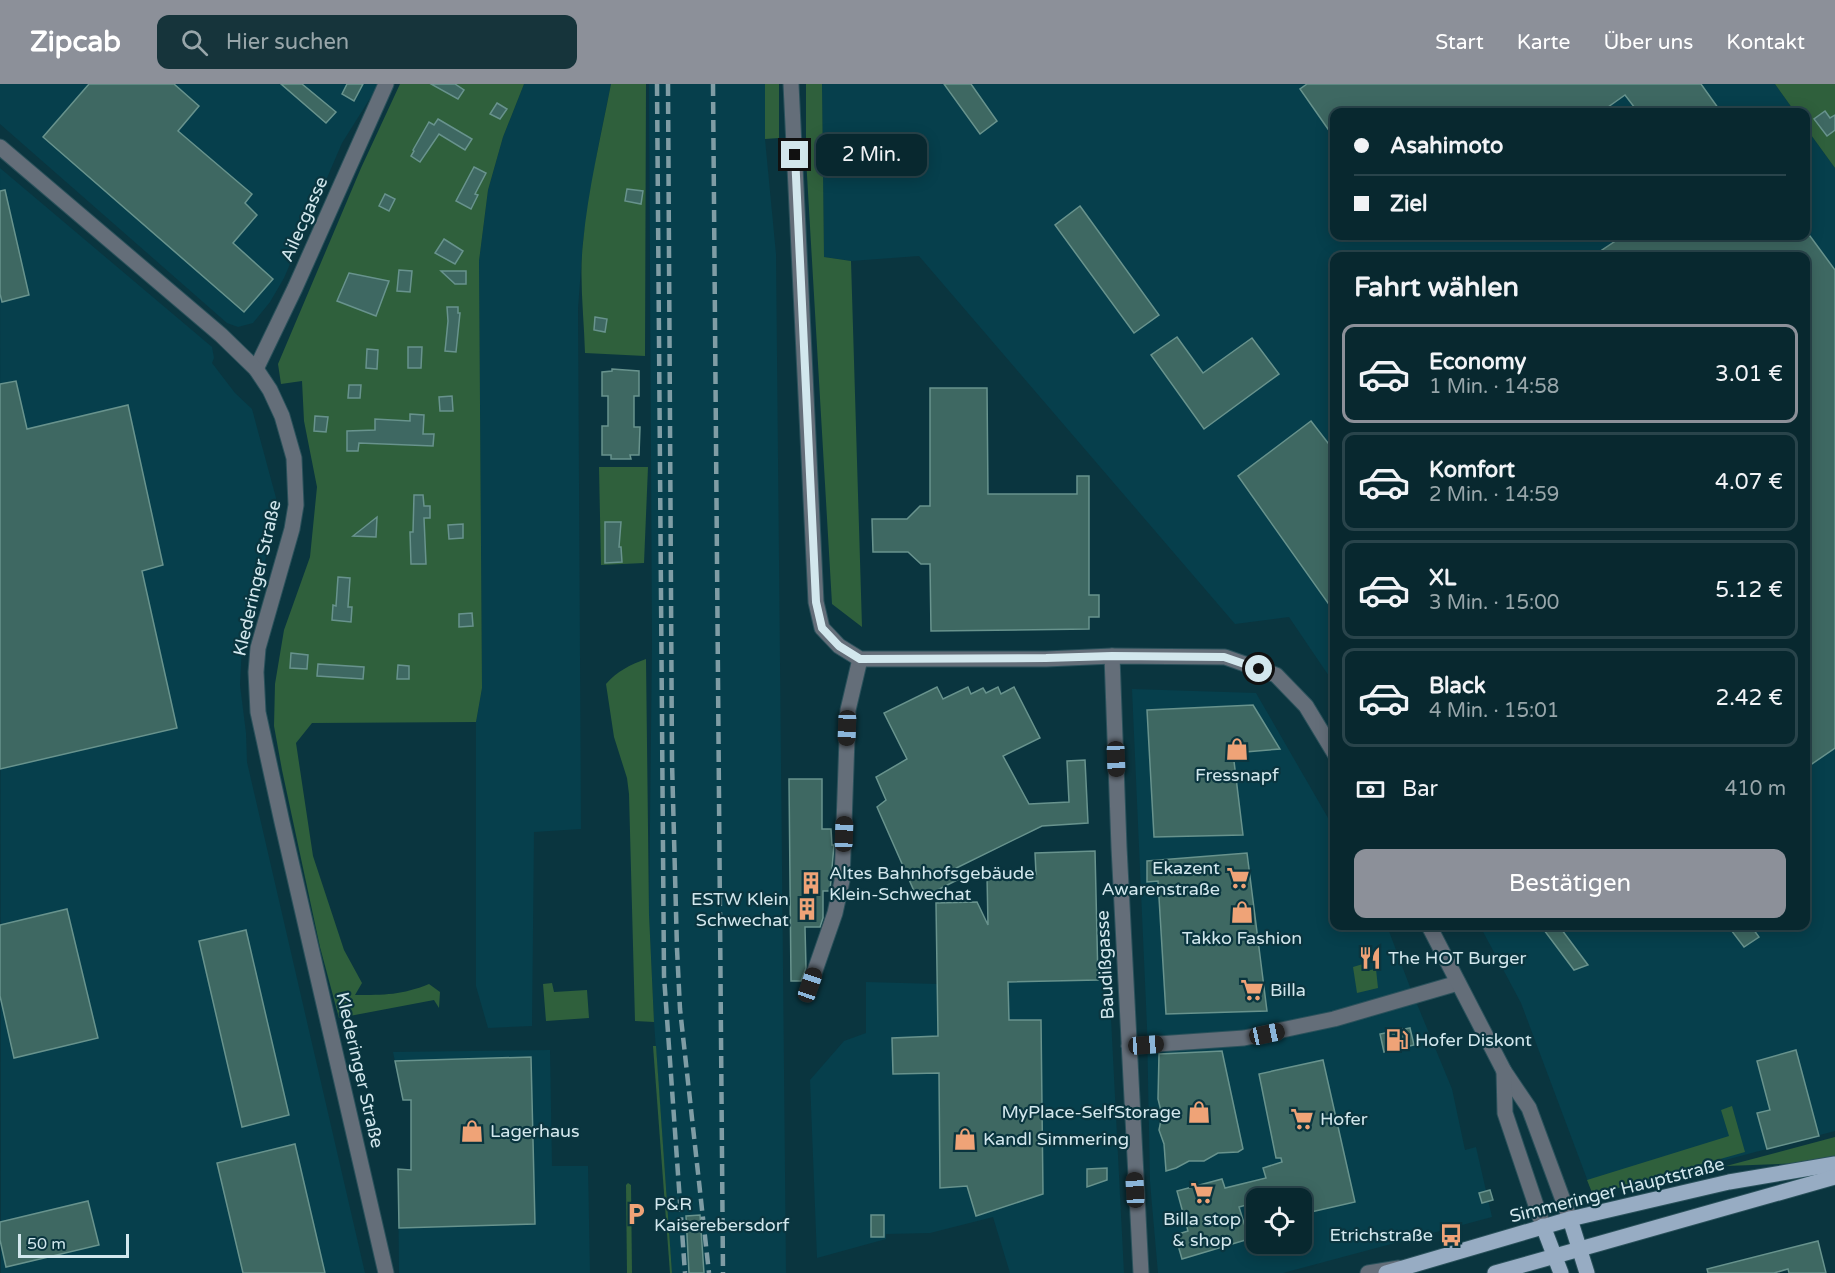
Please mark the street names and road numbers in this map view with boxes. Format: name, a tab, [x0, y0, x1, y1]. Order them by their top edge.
street label: Ailecgasse	[275, 173, 333, 265]
street label: Klederinger Straße	[228, 498, 286, 658]
street label: Baudißgasse	[1091, 910, 1119, 1020]
street label: Klederinger Straße	[331, 990, 389, 1150]
street label: Simmeringer Hauptstraße	[1507, 1153, 1727, 1227]

